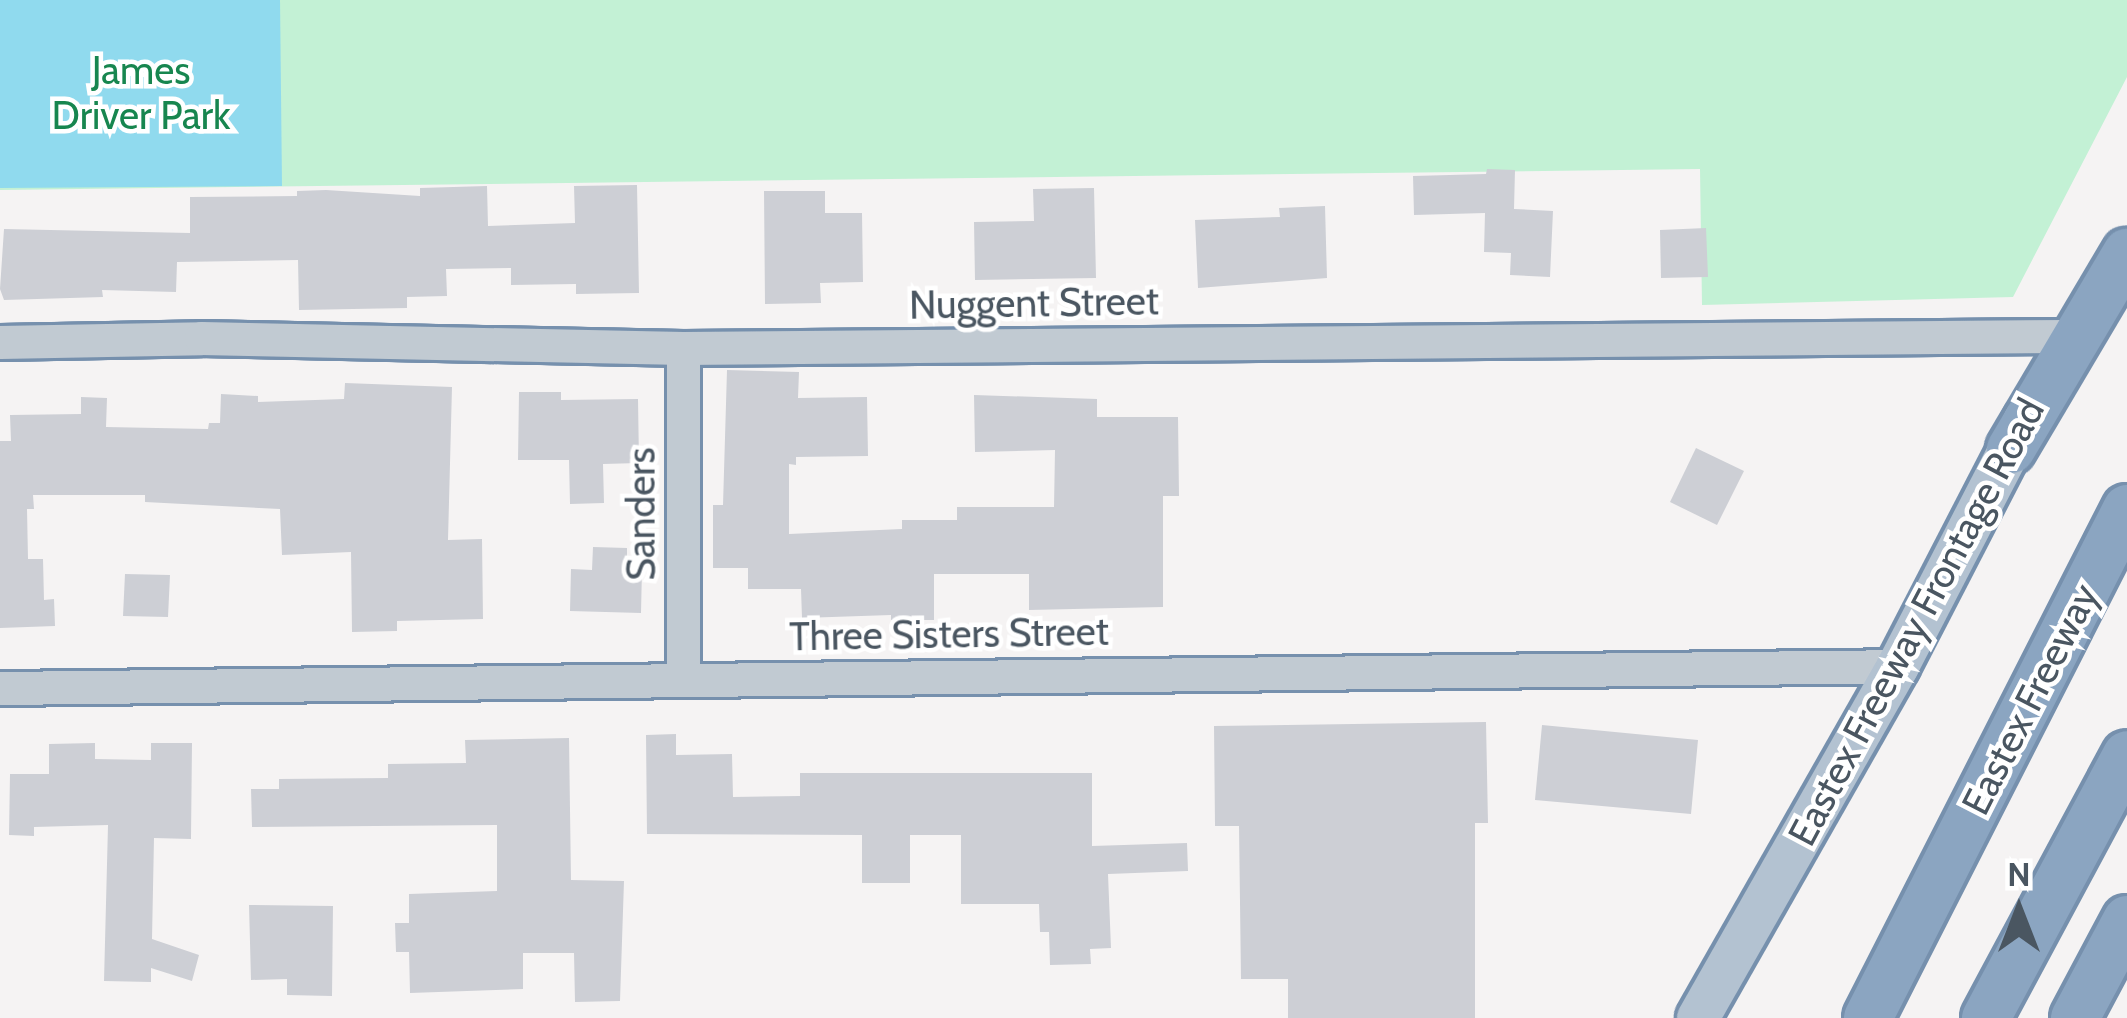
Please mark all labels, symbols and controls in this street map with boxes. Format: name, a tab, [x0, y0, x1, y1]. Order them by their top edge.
park label: James Driver Park	[52, 48, 230, 139]
street label: Nuggent Street	[909, 277, 1159, 329]
street label: Eastex Freeway Frontage Road	[1778, 391, 2054, 853]
street label: Sanders	[618, 447, 664, 581]
street label: Eastex Freeway	[1952, 576, 2108, 822]
street label: Three Sisters Street	[789, 608, 1109, 660]
north arrow	[1959, 850, 2079, 970]
text: N	[2007, 854, 2031, 894]

